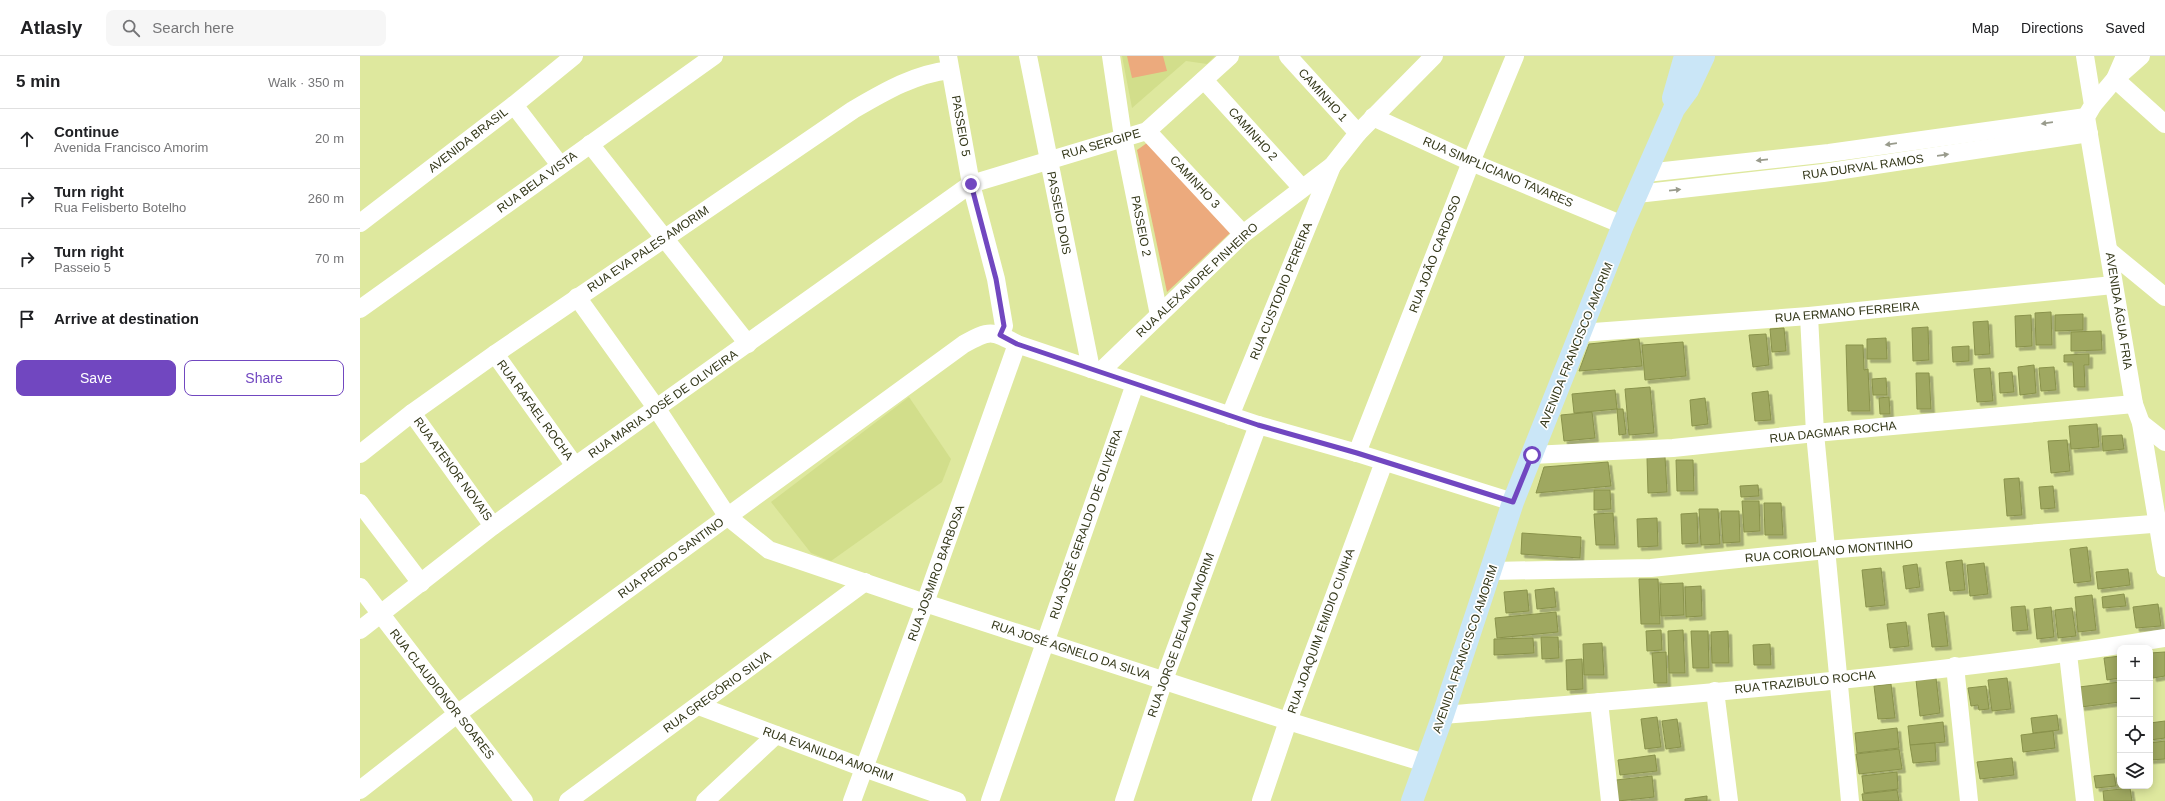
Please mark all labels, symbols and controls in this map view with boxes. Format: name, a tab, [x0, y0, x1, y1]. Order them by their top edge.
search box	[106, 10, 386, 46]
text: Atlasly	[20, 17, 82, 38]
icon: search	[120, 17, 142, 39]
text: Search here	[152, 19, 234, 36]
text: Map	[1972, 20, 1999, 36]
text: Directions	[2021, 20, 2083, 36]
text: Saved	[2105, 20, 2145, 36]
street label: CAMINHO 1	[1295, 66, 1351, 125]
text: 5 min	[16, 72, 60, 91]
text: Walk · 350 m	[268, 75, 344, 90]
street label: PASSEIO 5	[949, 94, 973, 158]
street label: AVENIDA BRASIL	[425, 104, 511, 175]
street label: CAMINHO 2	[1225, 105, 1281, 164]
one-way arrow	[2041, 120, 2053, 126]
text: Continue	[54, 123, 119, 140]
street label: RUA SERGIPE	[1060, 126, 1142, 162]
icon: ahead	[16, 128, 38, 150]
text: 20 m	[315, 131, 344, 146]
street label: RUA SIMPLICIANO TAVARES	[1421, 134, 1575, 210]
text: Avenida Francisco Amorim	[54, 140, 208, 155]
one-way arrow	[1885, 141, 1897, 147]
street label: RUA BELA VISTA	[494, 148, 580, 216]
street label: RUA DURVAL RAMOS	[1801, 152, 1925, 182]
one-way arrow	[1937, 152, 1949, 158]
street label: CAMINHO 3	[1167, 153, 1223, 211]
one-way arrow	[1756, 157, 1768, 163]
street label: PASSEIO DOIS	[1044, 170, 1074, 256]
route end	[962, 175, 980, 193]
text: Turn right	[54, 183, 124, 200]
one-way arrow	[1669, 186, 1681, 193]
icon: right	[16, 188, 38, 210]
text: 260 m	[308, 191, 344, 206]
street label: RUA JOÃO CARDOSO	[1406, 193, 1464, 315]
street label: PASSEIO 2	[1128, 194, 1154, 258]
text: Rua Felisberto Botelho	[54, 200, 186, 215]
street label: RUA EVA PALES AMORIM	[585, 203, 711, 295]
street label: RUA ALEXANDRE PINHEIRO	[1133, 220, 1261, 340]
street label: RUA CUSTODIO PEREIRA	[1247, 220, 1315, 362]
text: Turn right	[54, 243, 124, 260]
icon: right	[16, 248, 38, 270]
text: 70 m	[315, 251, 344, 266]
street label: AVENIDA ÁGUA FRIA	[2103, 251, 2136, 371]
text: Passeio 5	[54, 260, 111, 275]
street label: AVENIDA FRANCISCO AMORIM	[1536, 260, 1616, 430]
street label: RUA ERMANO FERREIRA	[1774, 299, 1920, 325]
icon: arrive	[16, 308, 38, 330]
text: Arrive at destination	[54, 310, 199, 327]
street label: RUA MARIA JOSÉ DE OLIVEIRA	[585, 346, 740, 461]
street label: RUA RAFAEL ROCHA	[494, 357, 576, 463]
button: Save	[16, 360, 176, 396]
button: Share	[184, 360, 344, 396]
street label: RUA ATENOR NOVAIS	[411, 415, 495, 523]
street label: RUA DAGMAR ROCHA	[1769, 418, 1897, 446]
street label: RUA JOSÉ GERALDO DE OLIVEIRA	[1046, 427, 1125, 621]
route start	[1523, 446, 1541, 464]
street label: RUA JOSMIRO BARBOSA	[905, 503, 967, 643]
street label: RUA PEDRO SANTINO	[615, 515, 727, 601]
street label: RUA CORIOLANO MONTINHO	[1744, 537, 1914, 565]
street label: RUA JOAQUIM EMIDIO CUNHA	[1285, 547, 1357, 715]
street label: RUA JORGE DELANO AMORIM	[1145, 551, 1217, 719]
street label: AVENIDA FRANCISCO AMORIM	[1430, 563, 1500, 735]
street label: RUA JOSÉ AGNELO DA SILVA	[989, 617, 1153, 682]
street label: RUA CLAUDIONOR SOARES	[387, 626, 497, 762]
map controls	[2117, 645, 2153, 789]
button: +	[2117, 645, 2153, 681]
street label: RUA GREGÓRIO SILVA	[660, 647, 774, 736]
street label: RUA TRAZIBULO ROCHA	[1734, 668, 1876, 696]
button: −	[2117, 681, 2153, 717]
button: locate	[2117, 717, 2153, 753]
street label: RUA EVANILDA AMORIM	[761, 724, 895, 784]
button: layers	[2117, 753, 2153, 789]

